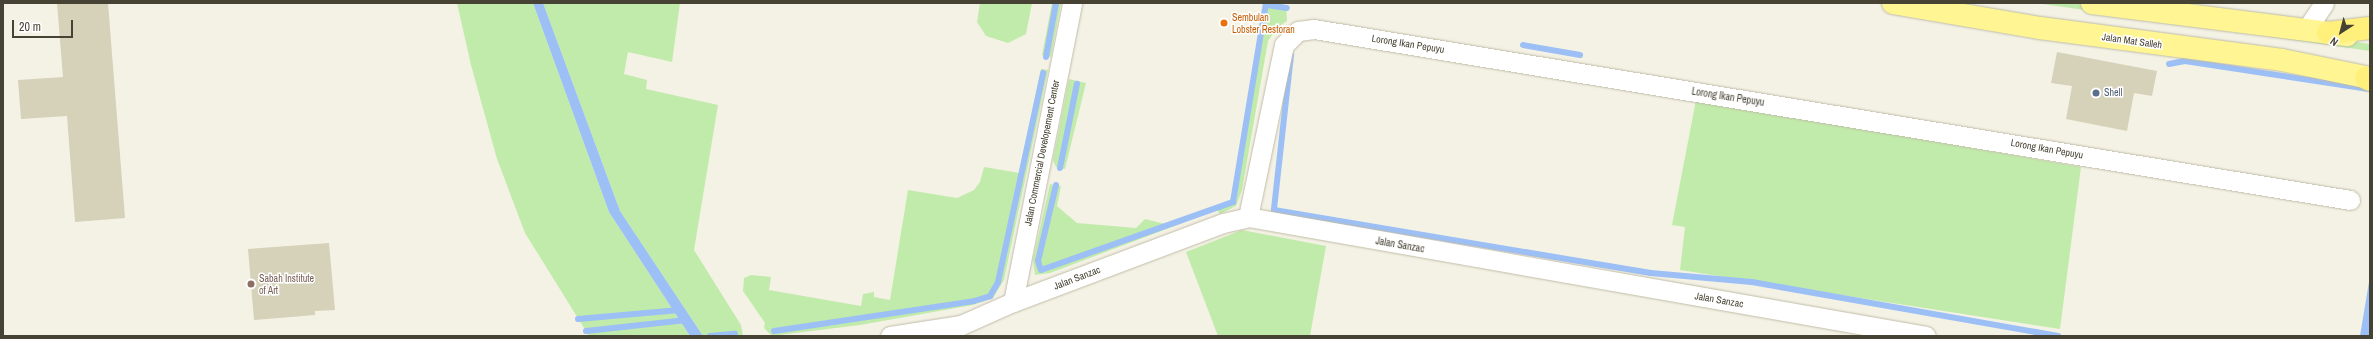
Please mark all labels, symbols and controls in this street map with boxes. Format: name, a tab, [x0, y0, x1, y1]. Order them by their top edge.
place label: Sembulan Lobster Restoran	[1232, 11, 1295, 34]
scale bar	[14, 12, 75, 38]
north arrow	[2321, 12, 2361, 52]
marker: Sembulan Lobster Restoran	[1219, 18, 1229, 28]
text: 20 m	[19, 19, 41, 35]
street label: Jalan Mat Salleh	[2101, 31, 2163, 51]
street label: Lorong Ikan Pepuyu	[1371, 32, 1445, 56]
text: N	[2327, 34, 2341, 49]
street label: Jalan Commercial Developement Center	[1022, 79, 1062, 227]
street label: Lorong Ikan Pepuyu	[1691, 85, 1765, 109]
place label: Shell	[2104, 87, 2122, 99]
marker: Shell	[2091, 88, 2101, 98]
street label: Lorong Ikan Pepuyu	[2010, 137, 2084, 161]
street label: Jalan Sanzac	[1375, 235, 1425, 255]
street label: Jalan Sanzac	[1052, 264, 1102, 292]
place label: Sabah Institute of Art	[259, 272, 314, 296]
marker: Sabah Institute of Art	[246, 279, 256, 289]
street label: Jalan Sanzac	[1694, 290, 1744, 310]

